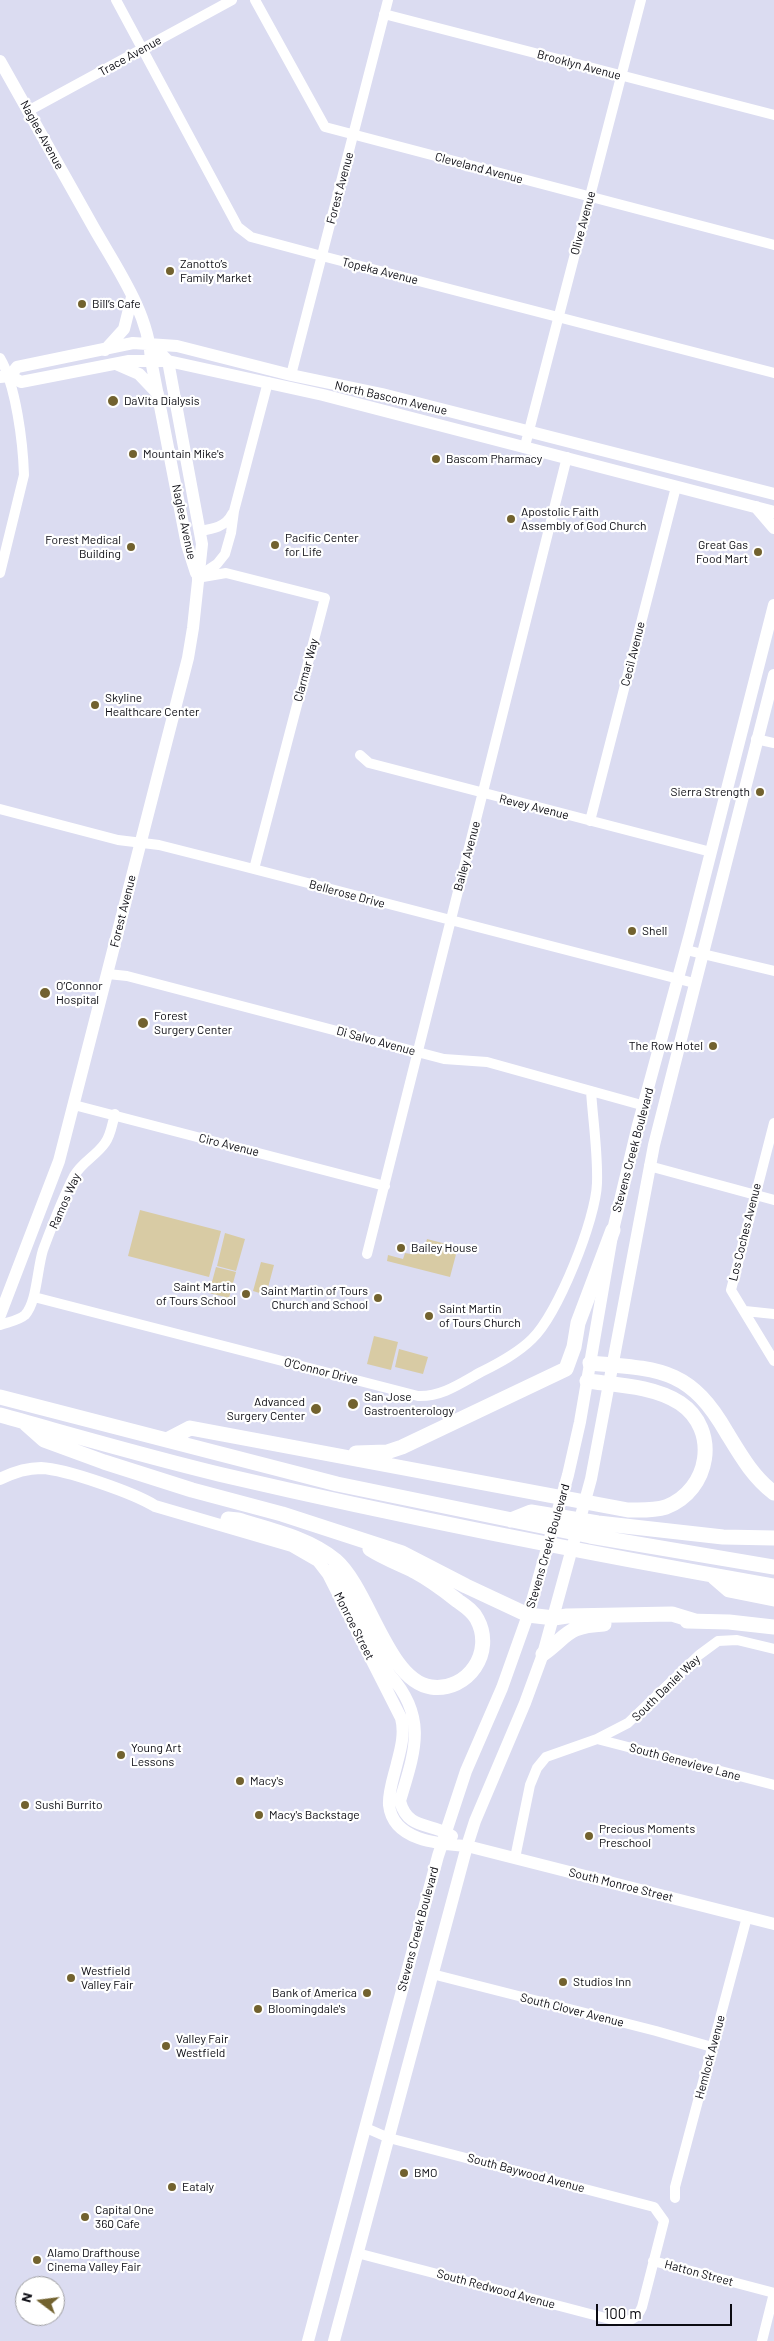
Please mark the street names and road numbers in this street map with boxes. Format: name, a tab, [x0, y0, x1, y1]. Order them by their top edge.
street label: Trace Avenue	[96, 33, 164, 79]
street label: Brooklyn Avenue	[535, 47, 623, 83]
street label: Naglee Avenue	[17, 98, 67, 172]
street label: Cleveland Avenue	[433, 149, 525, 187]
street label: Forest Avenue	[323, 150, 357, 226]
street label: Olive Avenue	[568, 189, 598, 257]
street label: Topeka Avenue	[340, 255, 420, 287]
street label: North Bascom Avenue	[333, 378, 449, 418]
street label: Naglee Avenue	[169, 483, 199, 561]
street label: Cecil Avenue	[618, 620, 648, 688]
street label: Clarmar Way	[291, 637, 321, 703]
street label: Revey Avenue	[498, 791, 570, 823]
street label: Bailey Avenue	[451, 820, 483, 892]
street label: Forest Avenue	[107, 873, 139, 949]
street label: Bellerose Drive	[307, 877, 387, 911]
street label: Di Salvo Avenue	[335, 1024, 417, 1058]
street label: Stevens Creek Boulevard	[609, 1086, 657, 1214]
street label: Ciro Avenue	[197, 1131, 261, 1159]
street label: Ramos Way	[46, 1171, 84, 1231]
street label: Los Coches Avenue	[726, 1181, 764, 1283]
street label: O’Connor Drive	[282, 1355, 360, 1387]
street label: Stevens Creek Boulevard	[523, 1482, 573, 1610]
street label: Monroe Street	[331, 1590, 377, 1662]
street label: South Daniel Way	[629, 1652, 703, 1724]
street label: South Genevieve Lane	[628, 1740, 742, 1784]
street label: Stevens Creek Boulevard	[394, 1865, 442, 1993]
street label: South Monroe Street	[567, 1865, 675, 1905]
street label: South Clover Avenue	[519, 1990, 625, 2030]
street label: Hemlock Avenue	[692, 2013, 728, 2101]
street label: South Baywood Avenue	[466, 2150, 586, 2196]
street label: Hatton Street	[663, 2257, 735, 2289]
street label: South Redwood Avenue	[435, 2266, 557, 2312]

